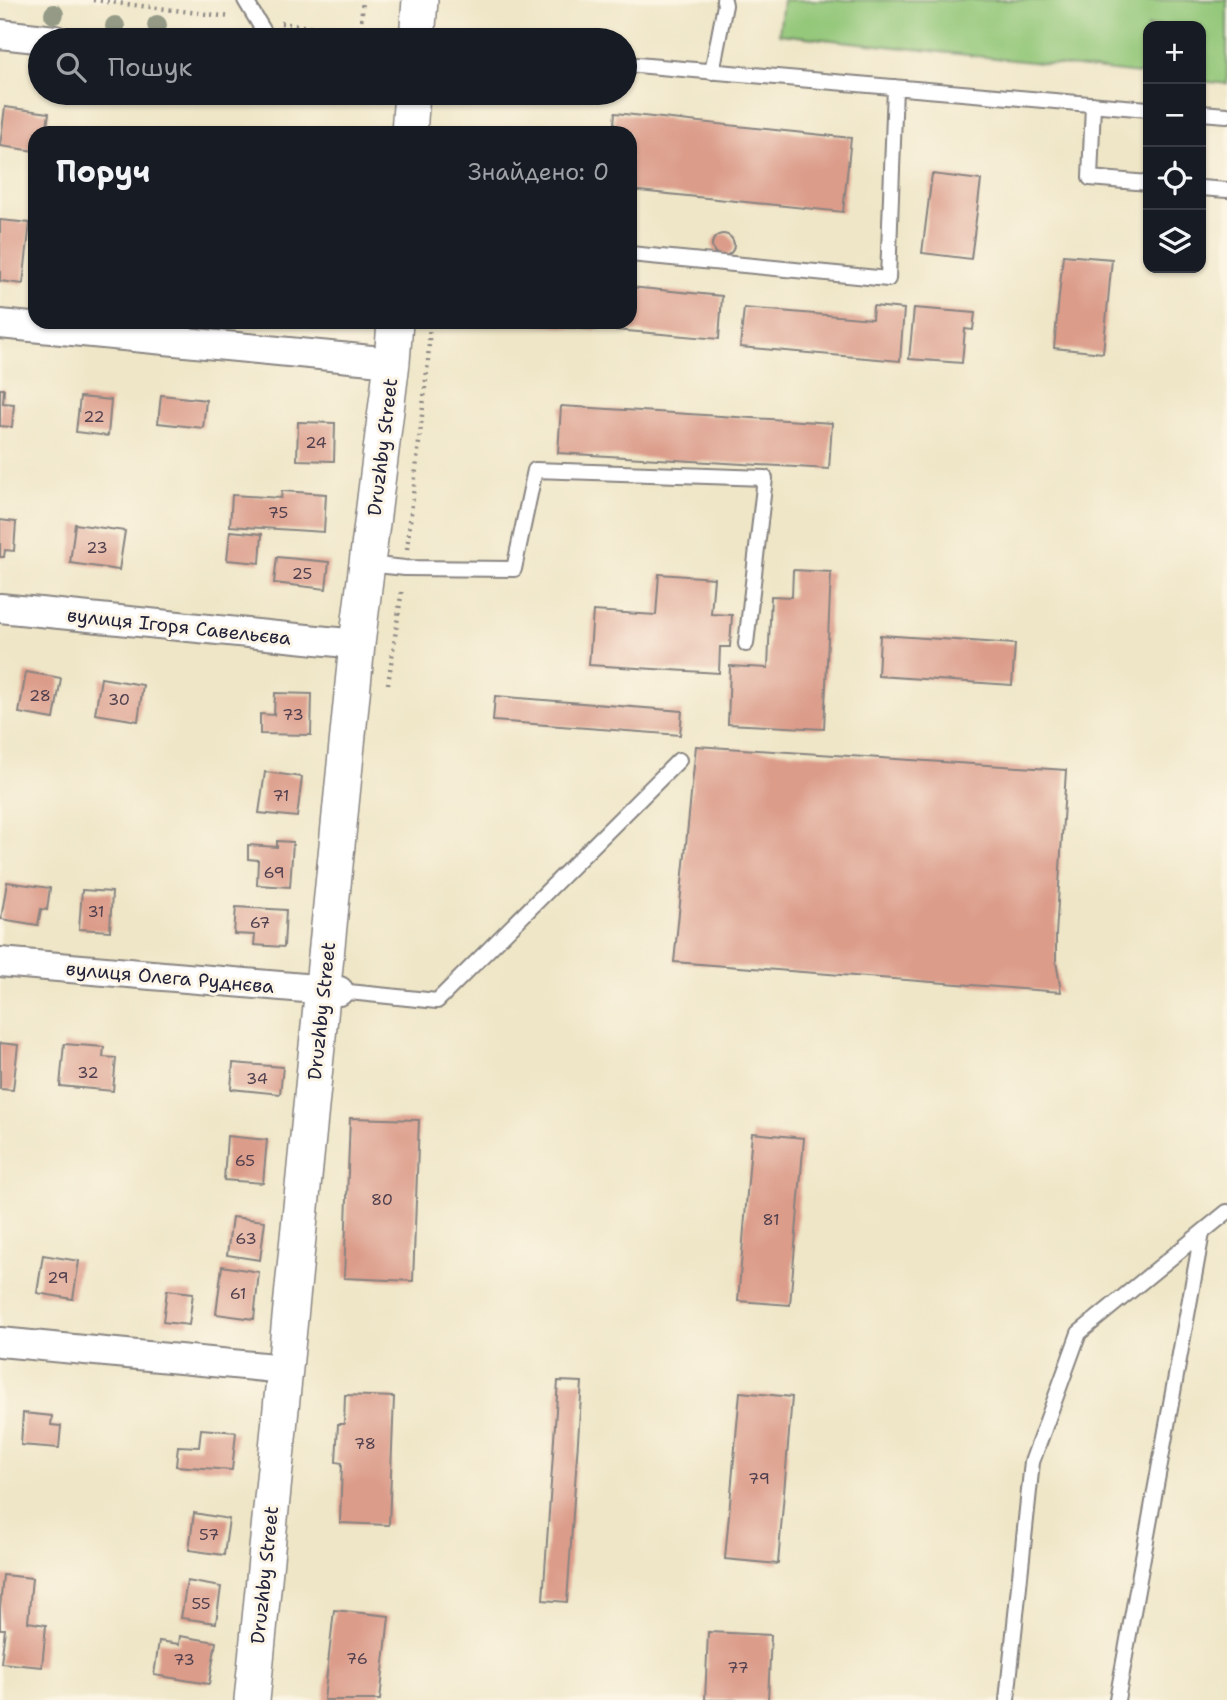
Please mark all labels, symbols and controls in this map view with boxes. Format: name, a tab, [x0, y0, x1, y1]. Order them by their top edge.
map controls	[1143, 21, 1206, 273]
button: +	[1143, 21, 1206, 84]
search box	[28, 28, 637, 105]
icon: search	[52, 48, 90, 86]
text: Пошук	[108, 49, 192, 84]
button: −	[1143, 84, 1206, 147]
button: locate	[1143, 147, 1206, 210]
text: Поруч	[56, 151, 150, 192]
text: Знайдено: 0	[468, 157, 609, 187]
button: layers	[1143, 210, 1206, 273]
street label: Druzhby Street	[362, 377, 403, 517]
house number: 22	[83, 406, 105, 427]
house number: 24	[305, 432, 327, 453]
house number: 75	[268, 502, 288, 523]
house number: 23	[86, 537, 108, 558]
house number: 25	[292, 563, 312, 584]
street label: вулиця Ігоря Савельєва	[66, 602, 292, 651]
house number: 28	[29, 685, 51, 706]
house number: 30	[108, 689, 130, 710]
house number: 73	[282, 704, 304, 725]
house number: 71	[272, 785, 290, 806]
house number: 69	[263, 862, 285, 883]
house number: 31	[87, 901, 105, 922]
house number: 67	[250, 912, 270, 933]
street label: Druzhby Street	[302, 941, 341, 1081]
street label: вулиця Олега Руднєва	[65, 956, 275, 999]
house number: 32	[77, 1062, 99, 1083]
house number: 34	[246, 1068, 268, 1089]
house number: 65	[235, 1150, 255, 1171]
house number: 80	[371, 1189, 393, 1210]
house number: 81	[762, 1209, 780, 1230]
house number: 63	[235, 1228, 257, 1249]
house number: 29	[47, 1267, 69, 1288]
house number: 61	[230, 1283, 246, 1304]
house number: 78	[354, 1433, 376, 1454]
house number: 79	[748, 1468, 770, 1489]
street label: Druzhby Street	[245, 1505, 284, 1645]
house number: 57	[199, 1524, 219, 1545]
house number: 55	[191, 1593, 211, 1614]
house number: 76	[346, 1648, 368, 1669]
house number: 73	[173, 1649, 195, 1670]
house number: 77	[727, 1657, 749, 1678]

